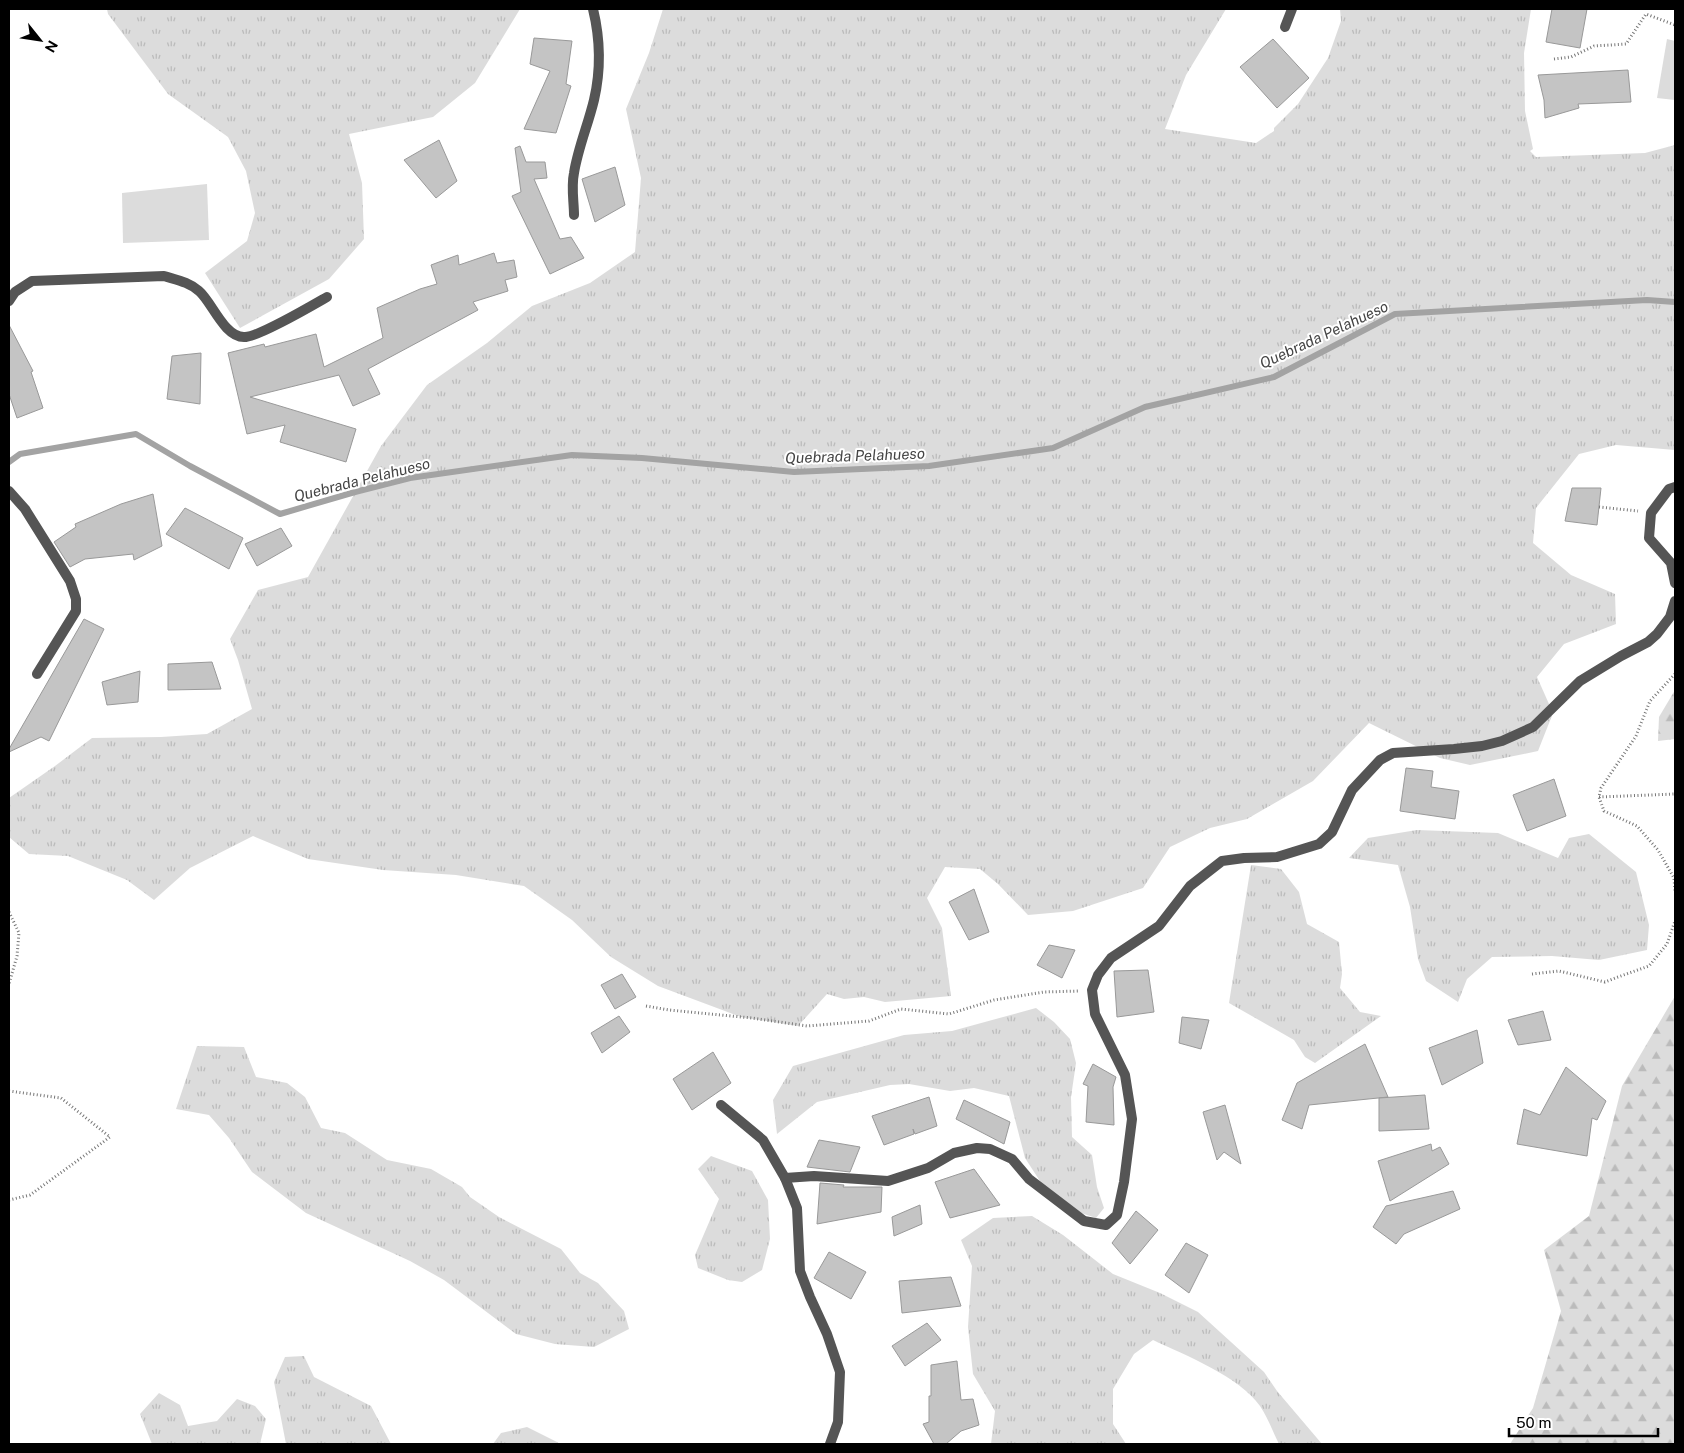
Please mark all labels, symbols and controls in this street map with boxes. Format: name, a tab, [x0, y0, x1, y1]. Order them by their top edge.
north arrow	[15, 15, 65, 65]
text: N	[42, 38, 61, 55]
water label: Quebrada Pelahueso	[1257, 297, 1391, 372]
water label: Quebrada Pelahueso	[785, 445, 925, 466]
water label: Quebrada Pelahueso	[292, 454, 432, 505]
scale bar	[1509, 1406, 1658, 1438]
text: 50 m	[1516, 1414, 1551, 1431]

